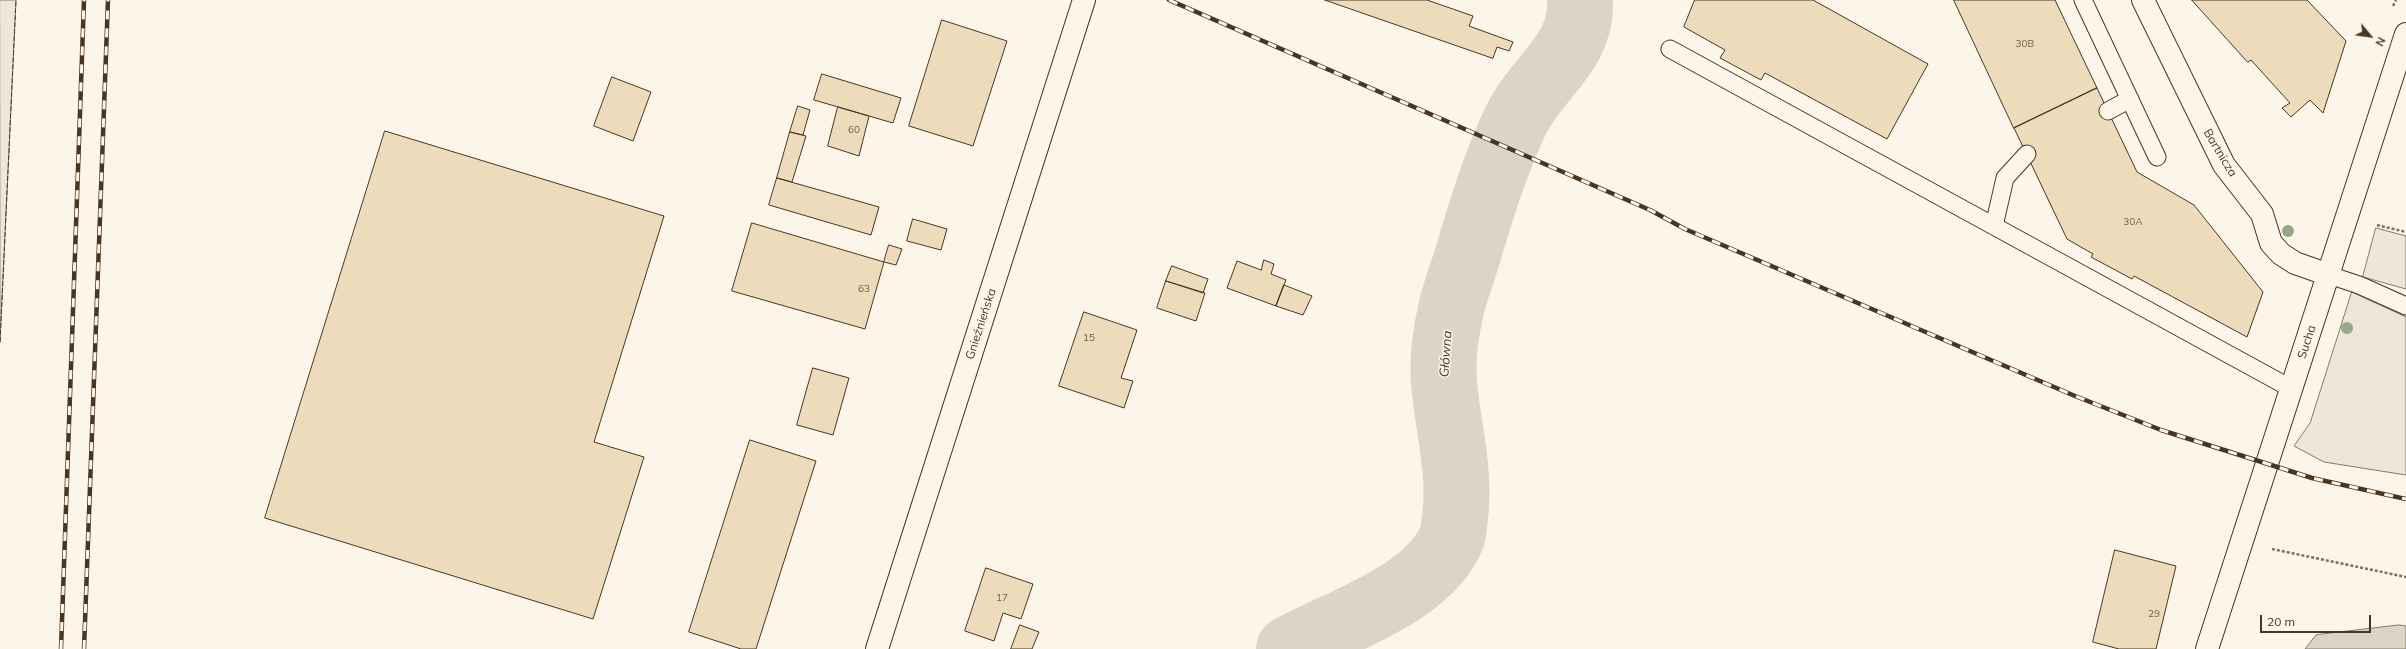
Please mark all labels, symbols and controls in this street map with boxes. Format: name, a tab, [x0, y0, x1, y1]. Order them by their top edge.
north arrow	[2350, 16, 2390, 56]
text: N	[2372, 35, 2389, 49]
house number: 30B	[2016, 38, 2034, 50]
house number: 60	[848, 124, 860, 136]
street label: Bartnicza	[2200, 126, 2240, 180]
house number: 30A	[2123, 216, 2143, 228]
house number: 63	[858, 283, 870, 295]
street label: Gnieźnieńska	[963, 287, 999, 361]
street label: Sucha	[2295, 323, 2319, 361]
water label: Główna	[1437, 330, 1455, 378]
house number: 15	[1083, 332, 1095, 344]
house number: 17	[996, 592, 1008, 604]
scale bar	[2262, 607, 2373, 633]
house number: 29	[2148, 608, 2160, 620]
text: 20 m	[2267, 614, 2295, 629]

